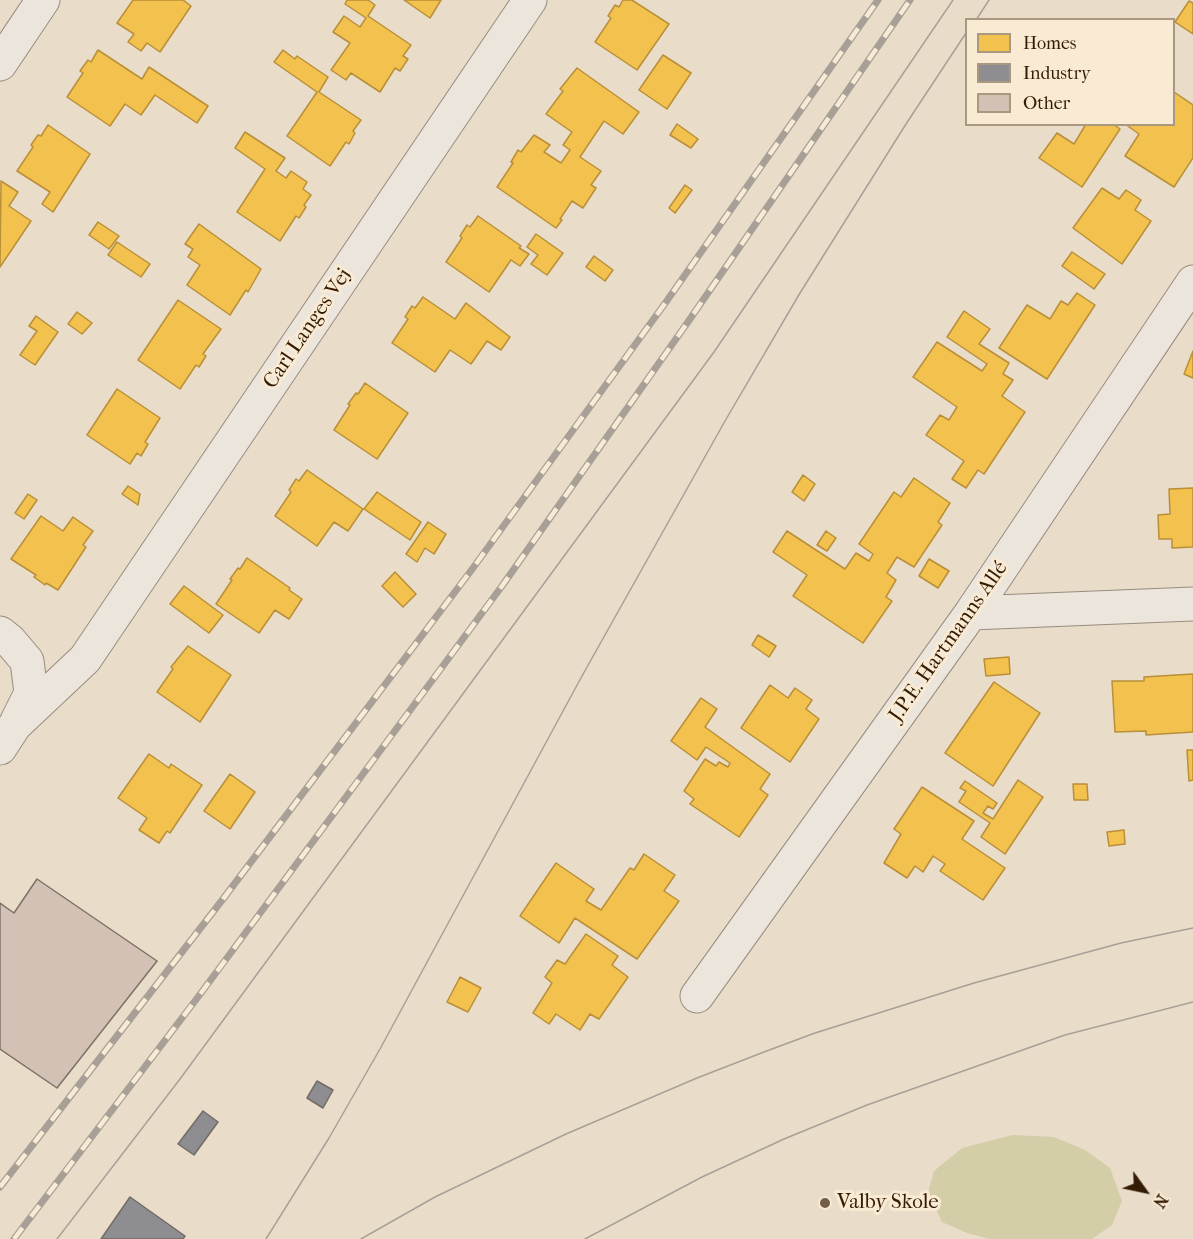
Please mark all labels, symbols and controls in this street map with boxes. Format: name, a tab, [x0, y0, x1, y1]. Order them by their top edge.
legend	[965, 18, 1175, 126]
text: Homes	[1023, 33, 1077, 54]
text: Industry	[1023, 63, 1091, 84]
text: Other	[1023, 93, 1070, 114]
street label: Carl Langes Vej	[259, 264, 357, 394]
street label: J.P.E. Hartmanns Allé	[884, 557, 1014, 727]
north arrow	[1115, 1161, 1175, 1221]
place label: Valby Skole	[837, 1190, 939, 1216]
text: N	[1149, 1191, 1172, 1211]
marker: Valby Skole	[818, 1196, 832, 1210]

